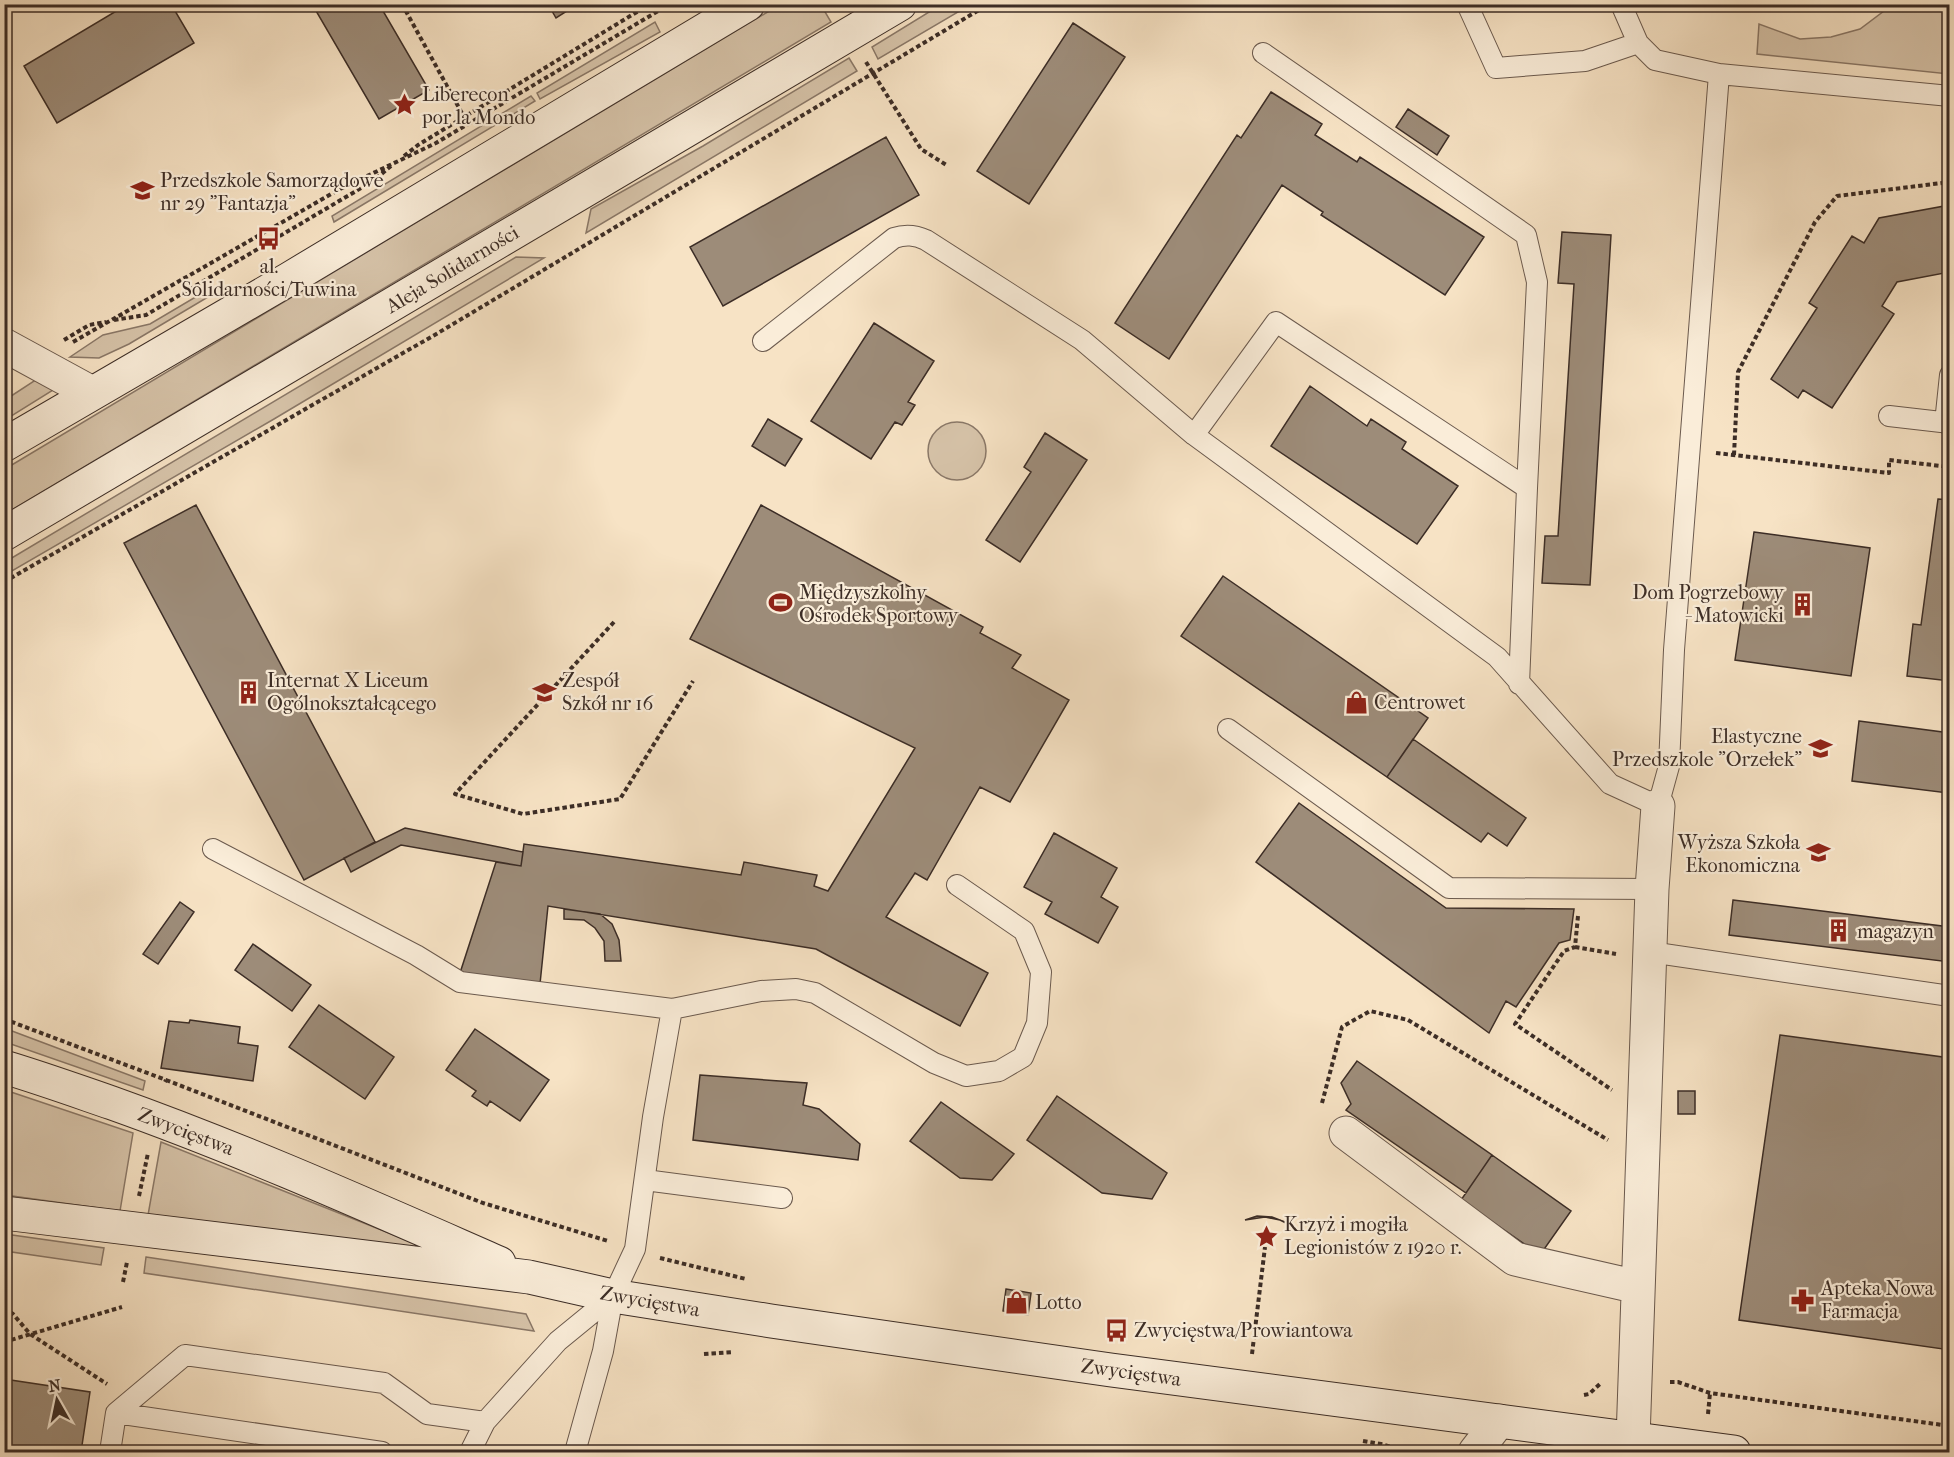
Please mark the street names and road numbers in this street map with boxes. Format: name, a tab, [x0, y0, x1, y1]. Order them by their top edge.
street label: Aleja Solidarności	[381, 221, 523, 319]
street label: Zwycięstwa	[134, 1103, 238, 1161]
street label: Zwycięstwa	[598, 1281, 702, 1322]
street label: Zwycięstwa	[1079, 1354, 1183, 1391]

